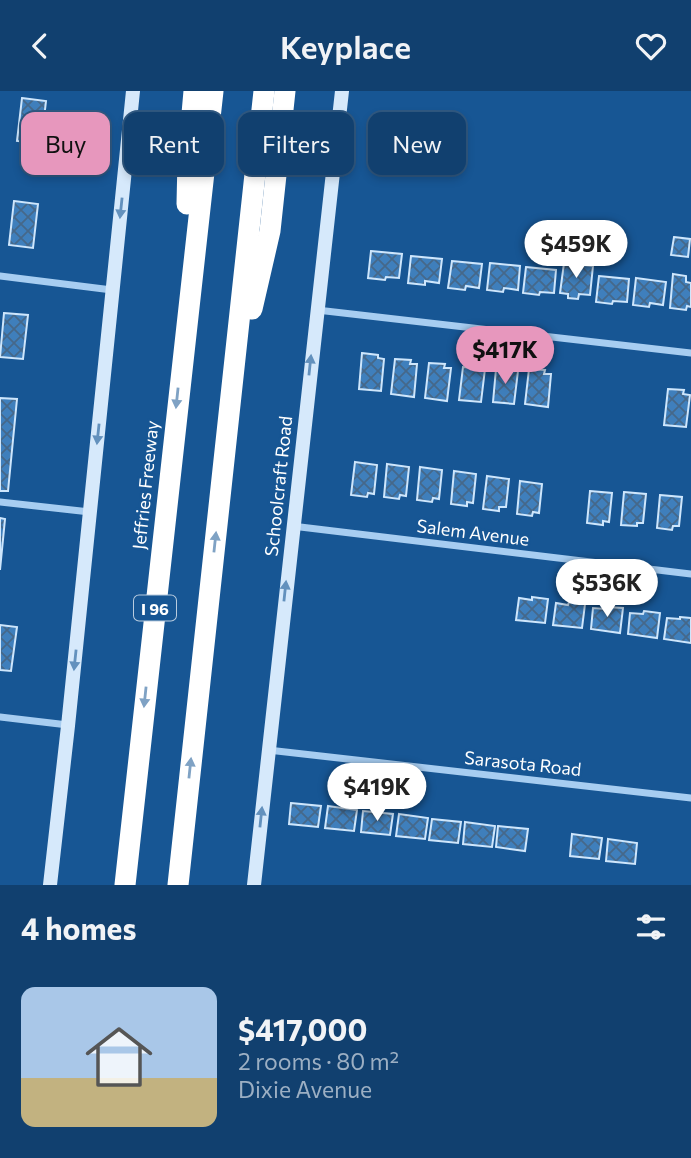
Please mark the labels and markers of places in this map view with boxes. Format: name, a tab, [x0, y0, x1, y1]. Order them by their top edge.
pin: $459K	[527, 221, 625, 280]
pin: $417K	[456, 327, 554, 386]
pin: $536K	[558, 559, 656, 619]
pin: $419K	[328, 763, 426, 823]

